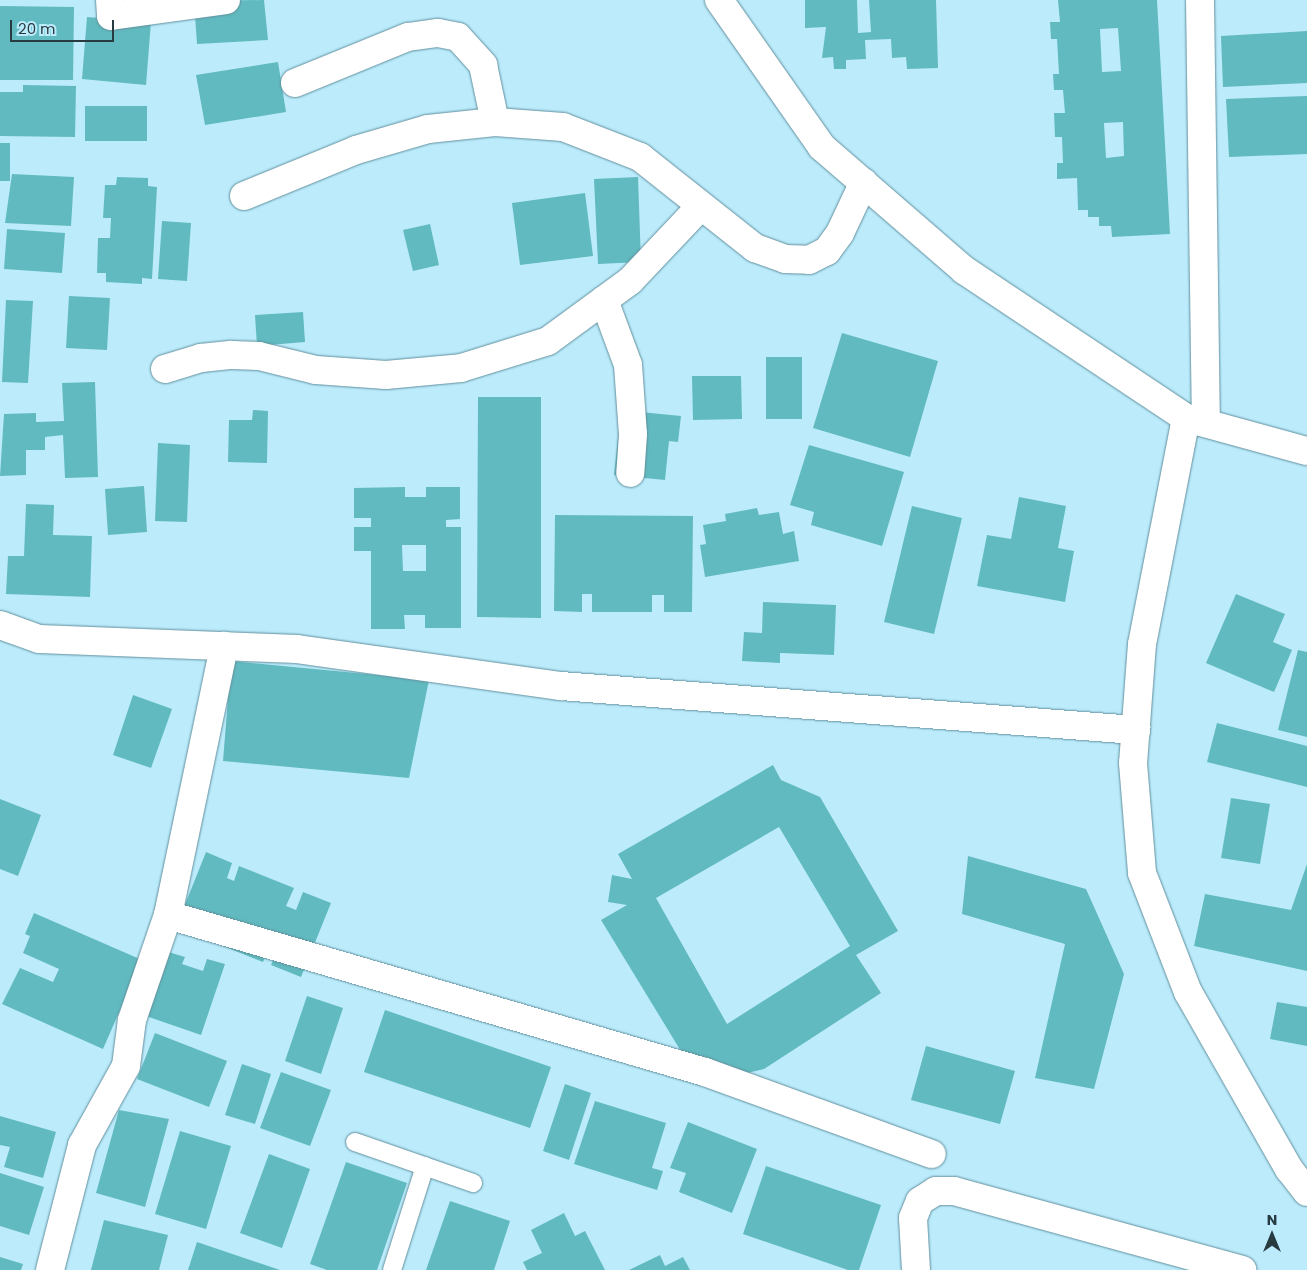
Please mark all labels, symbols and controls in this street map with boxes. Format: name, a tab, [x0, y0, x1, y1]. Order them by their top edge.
scale bar	[12, 10, 116, 42]
text: 20 m	[18, 18, 56, 39]
north arrow	[1247, 1210, 1297, 1260]
text: N	[1267, 1210, 1277, 1230]

